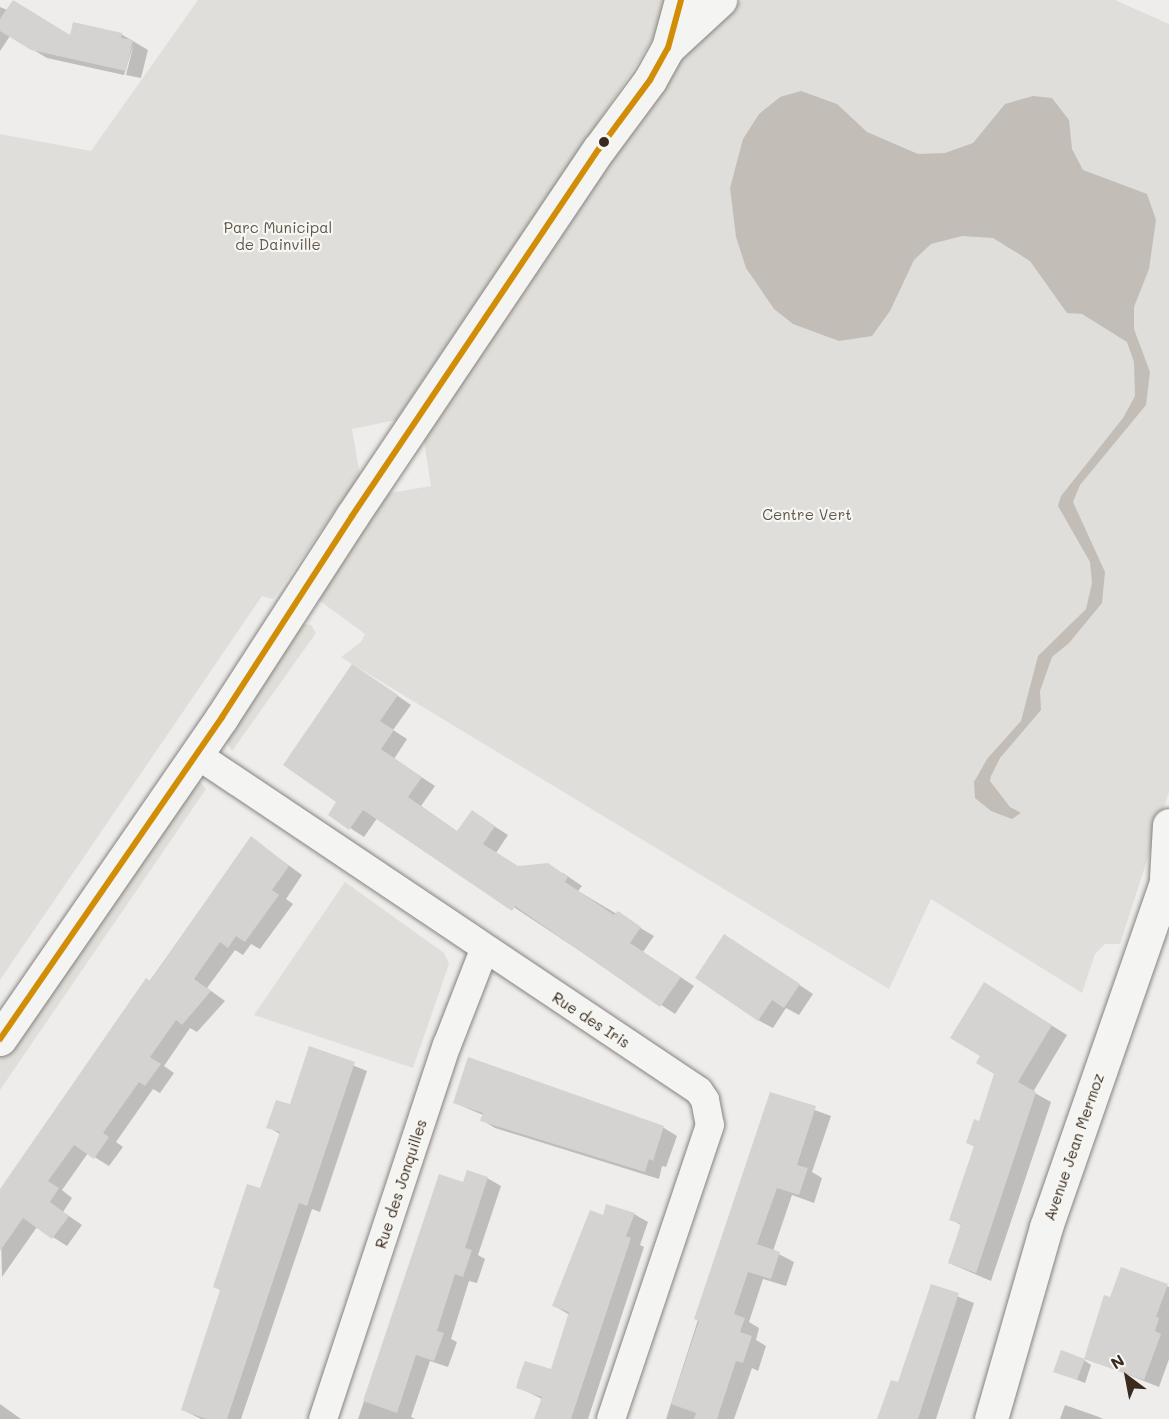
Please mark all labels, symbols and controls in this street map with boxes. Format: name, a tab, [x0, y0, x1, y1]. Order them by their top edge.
unlabelled marker	[598, 136, 610, 148]
park label: Parc Municipal de Dainville	[224, 218, 332, 253]
park label: Centre Vert	[762, 506, 852, 524]
street label: Rue des Iris	[549, 988, 633, 1052]
street label: Avenue Jean Mermoz	[1040, 1071, 1108, 1223]
street label: Rue des Jonquilles	[372, 1117, 430, 1251]
north arrow	[1097, 1347, 1157, 1407]
text: N	[1106, 1349, 1128, 1373]

